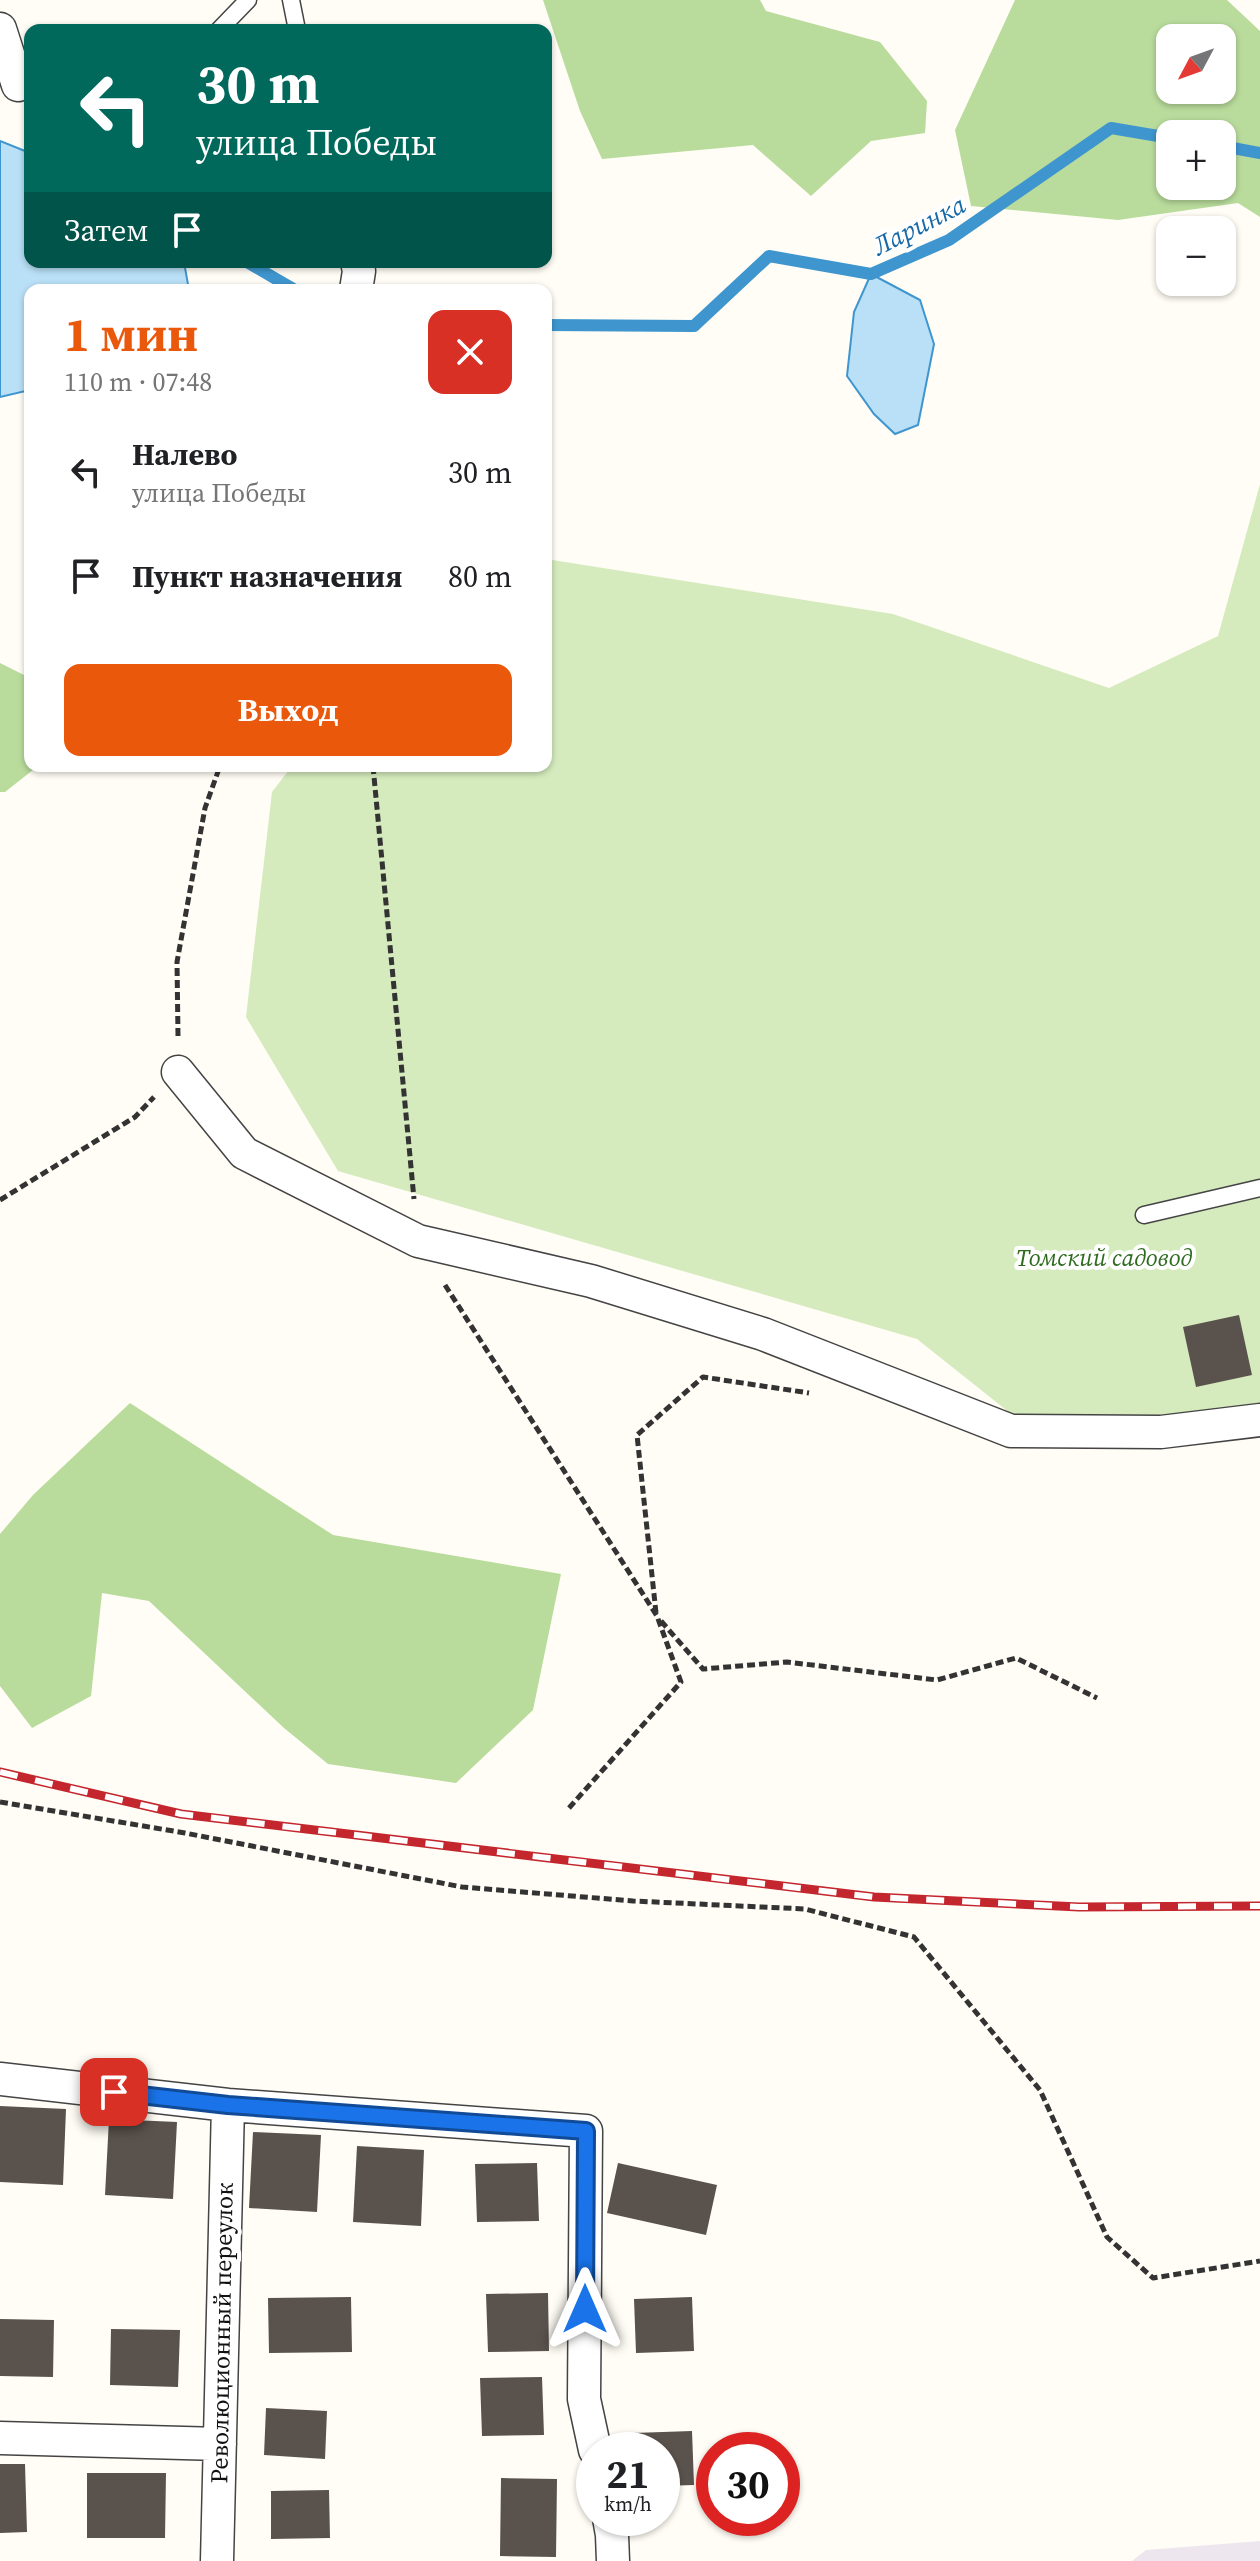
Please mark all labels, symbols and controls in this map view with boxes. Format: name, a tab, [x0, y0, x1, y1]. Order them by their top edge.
north arrow	[1156, 24, 1236, 104]
map controls	[1156, 24, 1236, 296]
text: 30 m	[196, 45, 319, 122]
icon: left	[64, 56, 168, 160]
text: улица Победы	[196, 118, 437, 167]
button: +	[1156, 120, 1236, 200]
water label: Ларинка	[865, 186, 972, 265]
icon: arrive	[165, 208, 209, 252]
text: Затем	[64, 210, 149, 251]
button: −	[1156, 216, 1236, 296]
text: 1 мин	[64, 301, 198, 367]
button: close	[428, 310, 512, 394]
text: 110 m · 07:48	[64, 364, 212, 400]
text: Налево	[132, 434, 237, 475]
icon: left	[64, 450, 108, 494]
text: 30 m	[448, 452, 512, 493]
text: улица Победы	[132, 475, 306, 511]
icon: arrive	[64, 554, 108, 598]
text: Пункт назначения	[132, 556, 402, 597]
text: 80 m	[448, 556, 512, 597]
button: Выход	[64, 664, 512, 756]
park label: Томский садовод	[1016, 1241, 1192, 1274]
pin	[80, 2058, 148, 2126]
icon: arrive	[92, 2070, 136, 2114]
street label: Революционный переулок	[202, 2182, 241, 2484]
position arrow	[543, 2267, 627, 2351]
speed limit sign: 30	[696, 2432, 800, 2536]
text: 21	[606, 2447, 650, 2501]
text: km/h	[604, 2490, 652, 2518]

